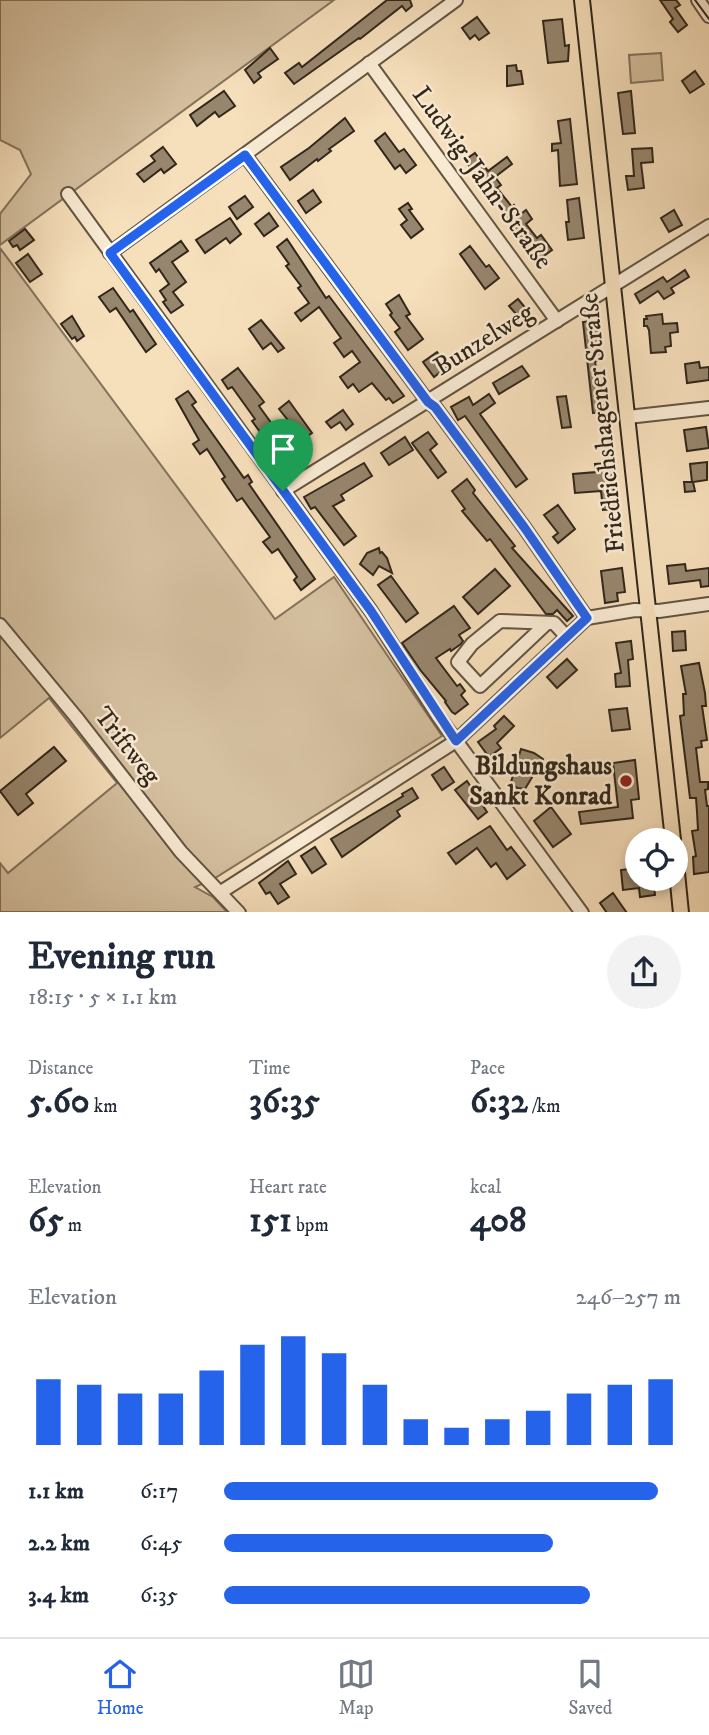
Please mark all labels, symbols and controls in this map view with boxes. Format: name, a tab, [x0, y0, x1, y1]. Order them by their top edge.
street label: Ludwig-Jahn-Straße	[404, 80, 560, 276]
street label: Friedrichshagener Straße	[573, 291, 633, 555]
street label: Bunzelweg	[428, 296, 541, 384]
pin	[253, 419, 313, 491]
icon: arrive	[264, 430, 302, 468]
street label: Triftweg	[86, 700, 168, 792]
place label: Bildungshaus Sankt Konrad	[469, 750, 613, 813]
marker: Bildungshaus Sankt Konrad	[618, 773, 634, 789]
map controls	[625, 828, 688, 891]
button: locate	[625, 828, 688, 891]
text: Evening run	[28, 933, 215, 981]
button: share	[607, 935, 681, 1009]
text: 18:15 · 5 × 1.1 km	[28, 983, 177, 1012]
text: Distance	[28, 1057, 93, 1080]
text: Time	[249, 1057, 290, 1080]
text: Pace	[470, 1057, 505, 1080]
text: 5.60	[28, 1080, 90, 1124]
text: 36:35	[249, 1080, 320, 1124]
text: 6:32	[470, 1080, 528, 1124]
text: km	[90, 1095, 117, 1118]
text: /km	[528, 1095, 561, 1118]
text: Elevation	[28, 1176, 102, 1199]
text: Heart rate	[249, 1176, 327, 1199]
text: kcal	[470, 1176, 501, 1199]
text: 65	[28, 1199, 64, 1243]
text: 151	[249, 1199, 292, 1243]
text: 408	[470, 1199, 527, 1243]
text: m	[64, 1214, 82, 1237]
text: bpm	[292, 1214, 329, 1237]
text: Elevation	[28, 1283, 117, 1312]
text: 246–257 m	[575, 1283, 681, 1312]
text: 1.1 km	[28, 1477, 84, 1506]
text: 6:17	[140, 1477, 179, 1506]
text: 2.2 km	[28, 1529, 90, 1558]
text: 6:45	[140, 1529, 183, 1558]
text: 3.4 km	[28, 1581, 89, 1610]
text: 6:35	[140, 1581, 178, 1610]
tab: Home	[97, 1655, 144, 1720]
tab: Map	[337, 1655, 375, 1720]
tab: Saved	[569, 1655, 612, 1720]

